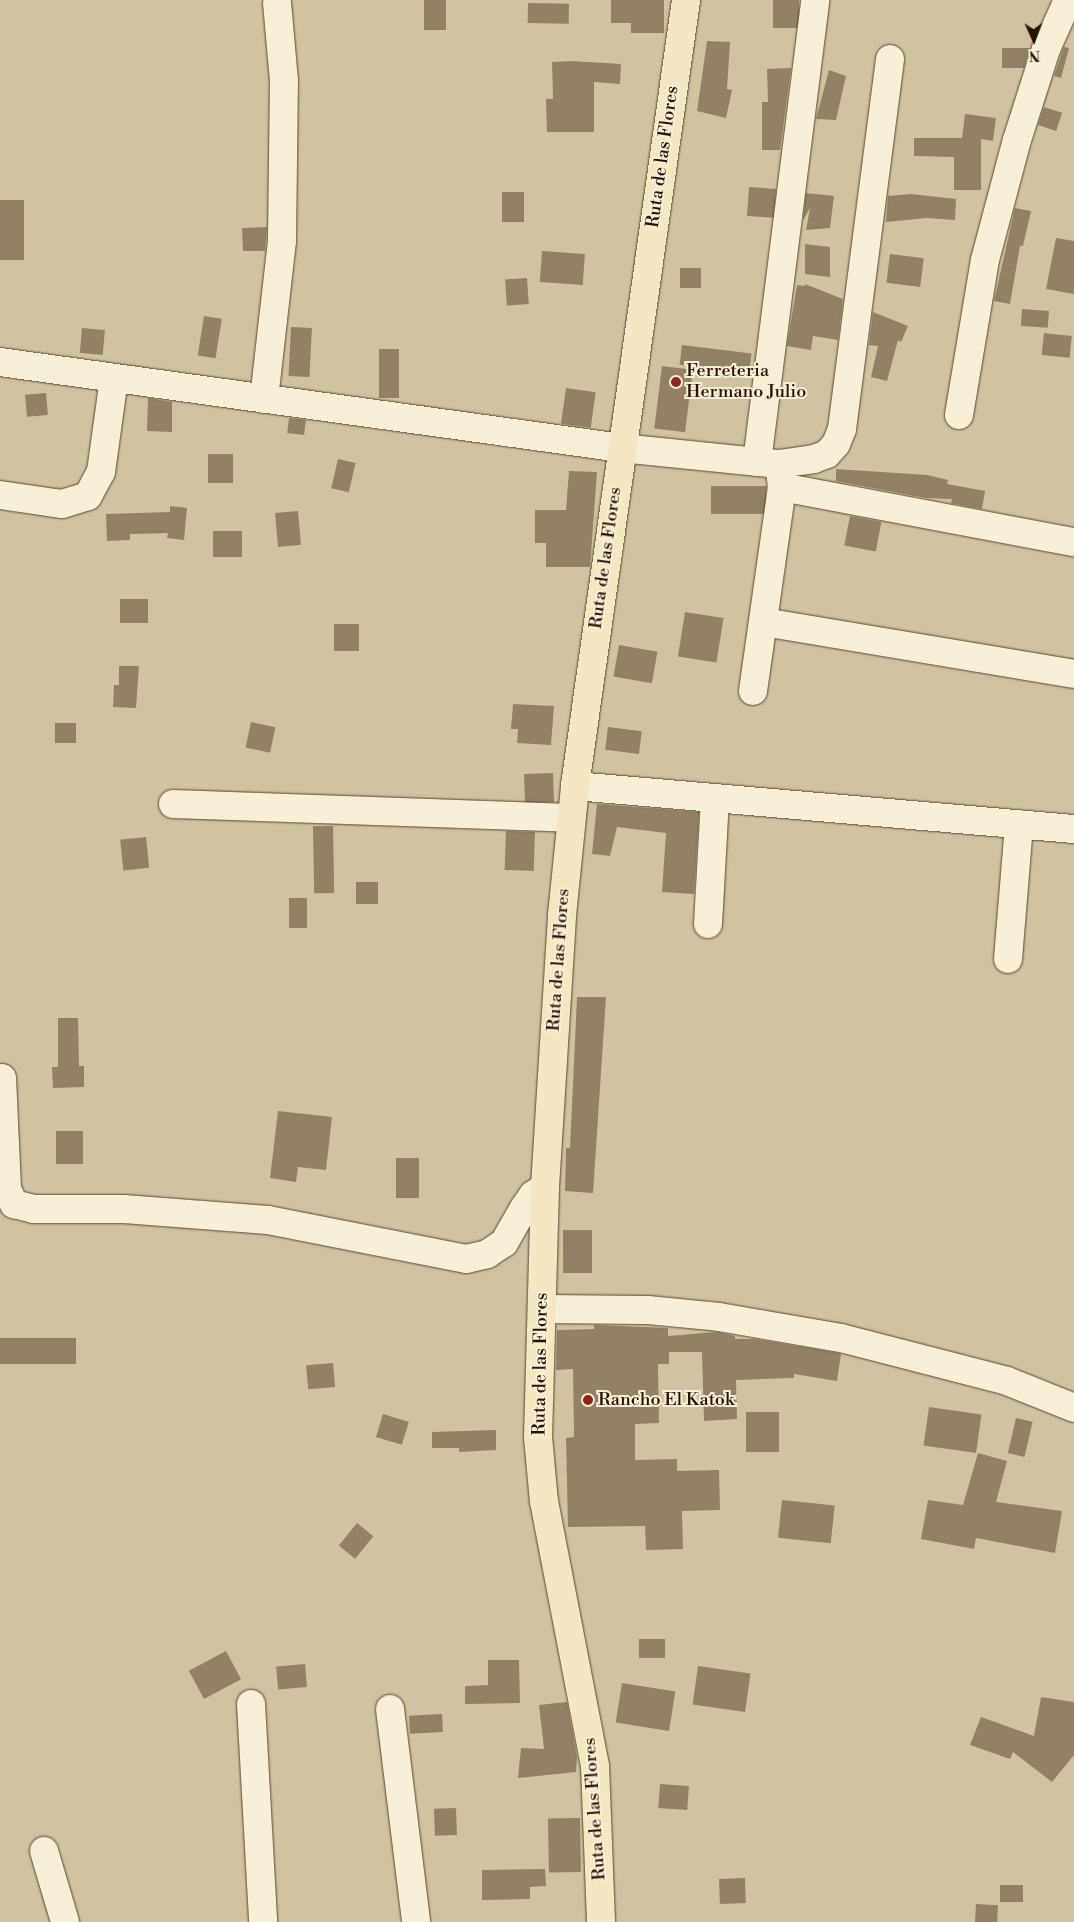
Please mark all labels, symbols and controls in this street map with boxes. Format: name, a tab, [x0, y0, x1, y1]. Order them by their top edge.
north arrow	[1009, 15, 1059, 65]
text: N	[1029, 46, 1040, 64]
street label: Ruta de las Flores	[642, 85, 684, 229]
place label: Ferreteria Hermano Julio	[686, 361, 806, 404]
marker: Ferreteria Hermano Julio	[670, 376, 682, 388]
street label: Ruta de las Flores	[585, 486, 627, 630]
street label: Ruta de las Flores	[543, 888, 575, 1032]
street label: Ruta de las Flores	[529, 1292, 553, 1436]
place label: Rancho El Katok	[598, 1389, 734, 1411]
marker: Rancho El Katok	[582, 1394, 594, 1406]
street label: Ruta de las Flores	[579, 1737, 611, 1881]

